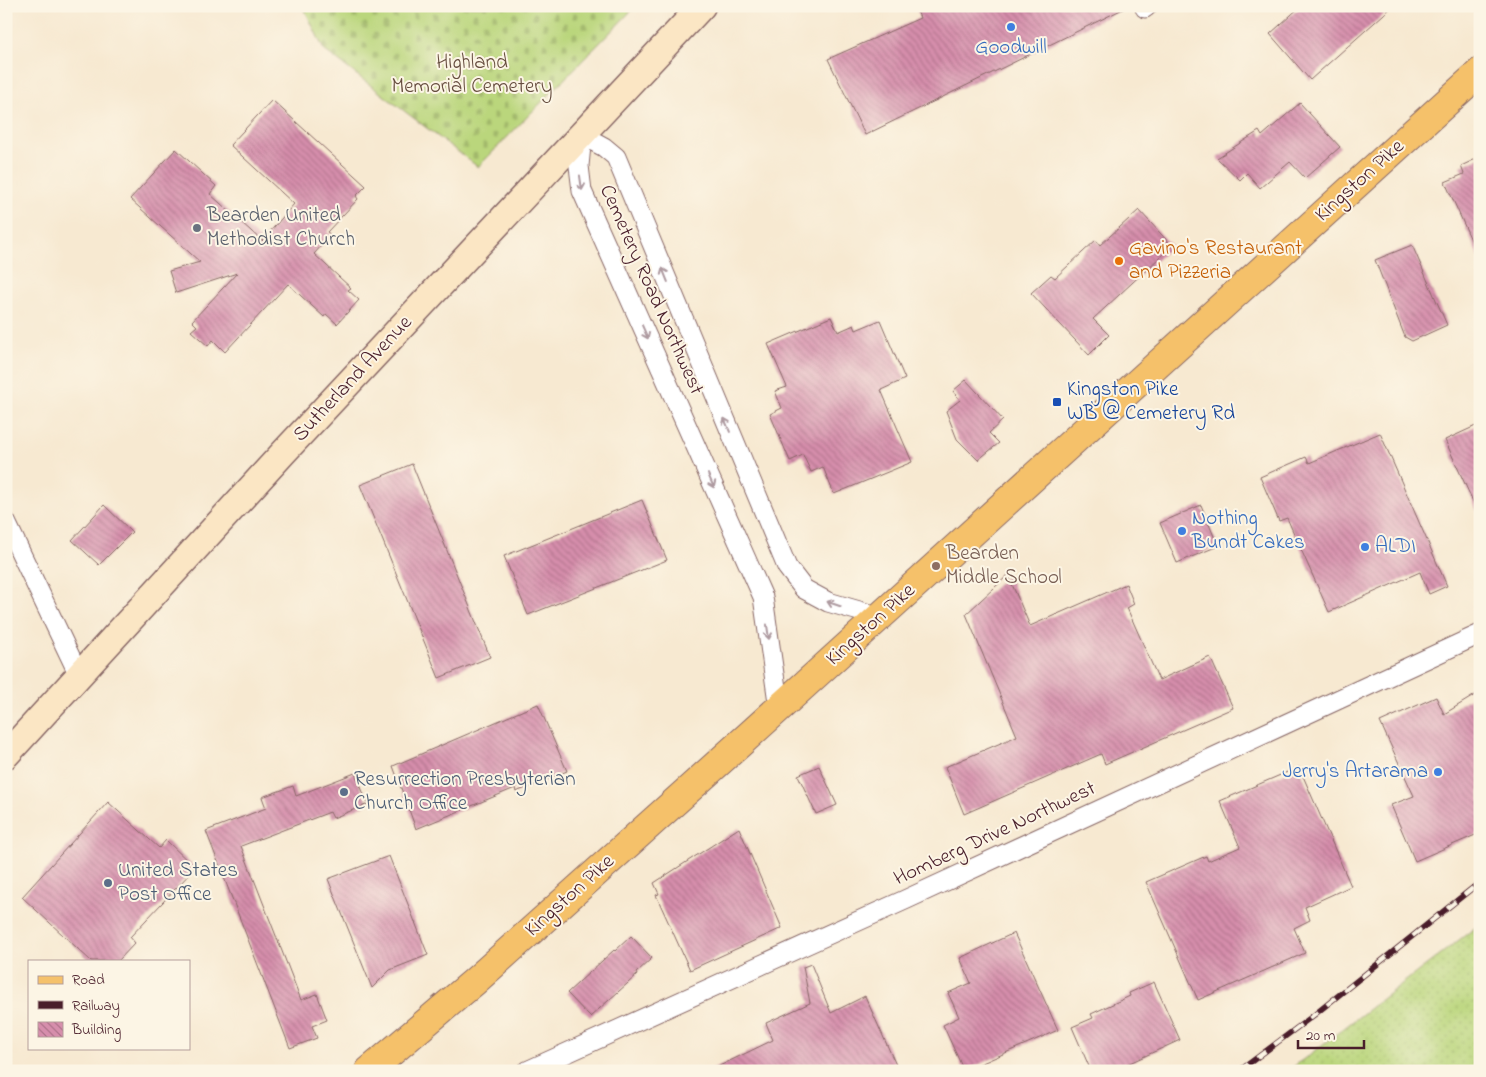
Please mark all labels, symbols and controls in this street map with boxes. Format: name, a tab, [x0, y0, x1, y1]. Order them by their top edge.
marker: Goodwill	[1005, 21, 1017, 33]
place label: Goodwill	[975, 33, 1047, 63]
park label: Highland Memorial Cemetery	[391, 48, 553, 104]
street label: Kingston Pike	[1309, 132, 1413, 231]
one-way arrow	[576, 175, 586, 191]
street label: Cemetery Road Northwest	[589, 180, 711, 401]
place label: Bearden United Methodist Church	[206, 201, 355, 255]
marker: Bearden United Methodist Church	[191, 222, 203, 234]
place label: Gavino's Restaurant and Pizzeria	[1129, 234, 1302, 288]
marker: Gavino's Restaurant and Pizzeria	[1113, 255, 1125, 267]
one-way arrow	[660, 268, 670, 283]
street label: Sutherland Avenue	[286, 309, 420, 449]
one-way arrow	[640, 324, 650, 339]
place label: Kingston Pike WB @ Cemetery Rd	[1067, 375, 1235, 431]
marker: Kingston Pike WB @ Cemetery Rd	[1051, 396, 1063, 408]
one-way arrow	[722, 418, 732, 433]
one-way arrow	[706, 473, 716, 488]
place label: Nothing Bundt Cakes	[1191, 504, 1305, 558]
marker: Nothing Bundt Cakes	[1176, 525, 1188, 537]
place label: ALDI	[1375, 532, 1416, 562]
place label: Bearden Middle School	[945, 539, 1062, 593]
marker: ALDI	[1359, 541, 1371, 553]
marker: Bearden Middle School	[930, 560, 942, 572]
street label: Kingston Pike	[820, 576, 924, 675]
one-way arrow	[826, 598, 842, 608]
one-way arrow	[763, 623, 773, 639]
place label: Jerry's Artarama	[1282, 757, 1428, 789]
place label: Resurrection Presbyterian Church Office	[354, 765, 576, 819]
marker: Jerry's Artarama	[1432, 766, 1444, 778]
street label: Homberg Drive Northwest	[889, 774, 1102, 896]
marker: Resurrection Presbyterian Church Office	[338, 786, 350, 798]
street label: Kingston Pike	[519, 847, 623, 946]
place label: United States Post Office	[118, 856, 238, 910]
marker: United States Post Office	[102, 877, 114, 889]
legend	[28, 960, 190, 1050]
text: Road	[72, 969, 105, 991]
text: Railway	[72, 995, 120, 1018]
scale bar	[1298, 1017, 1365, 1049]
text: Building	[71, 1019, 121, 1042]
text: 20 m	[1306, 1025, 1336, 1047]

